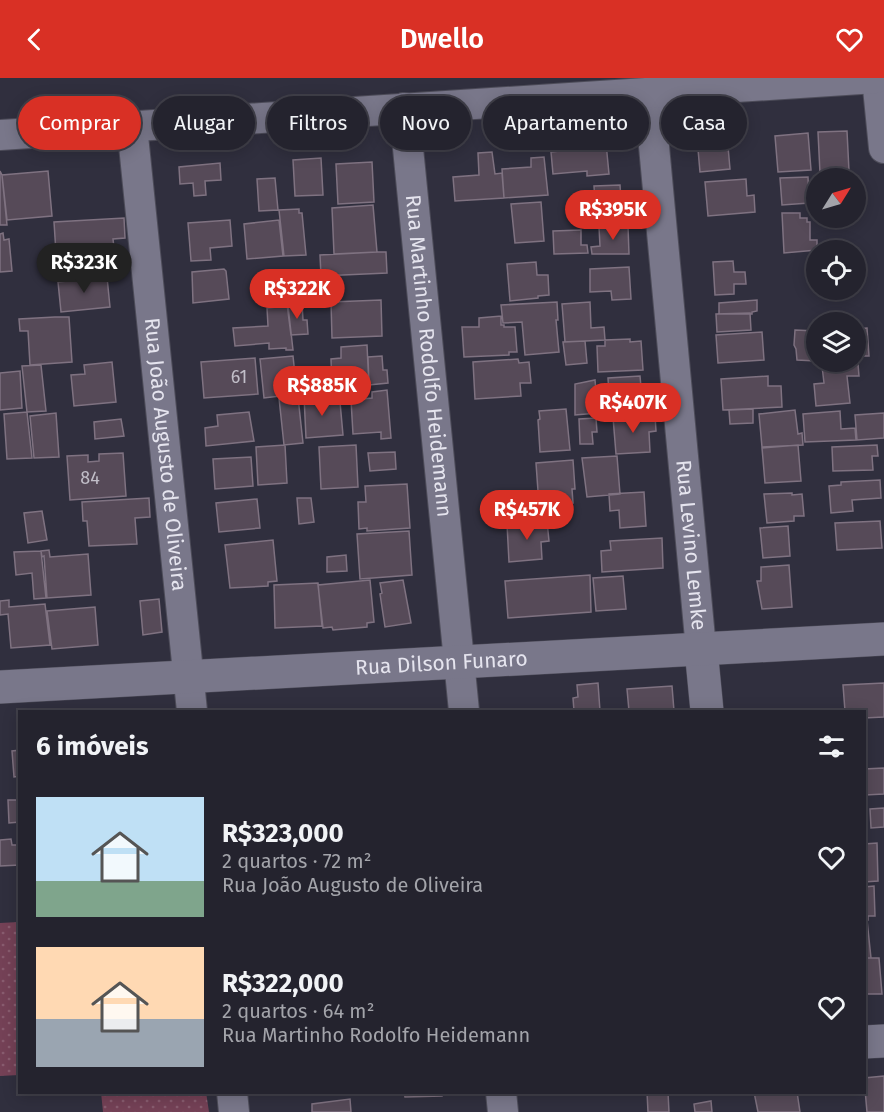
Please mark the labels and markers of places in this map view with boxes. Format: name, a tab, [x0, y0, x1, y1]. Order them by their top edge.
pin: R$395K	[564, 190, 662, 241]
pin: R$323K	[35, 243, 133, 294]
pin: R$322K	[248, 269, 346, 320]
pin: R$885K	[273, 366, 371, 417]
pin: R$407K	[584, 383, 682, 434]
pin: R$457K	[478, 490, 576, 541]

